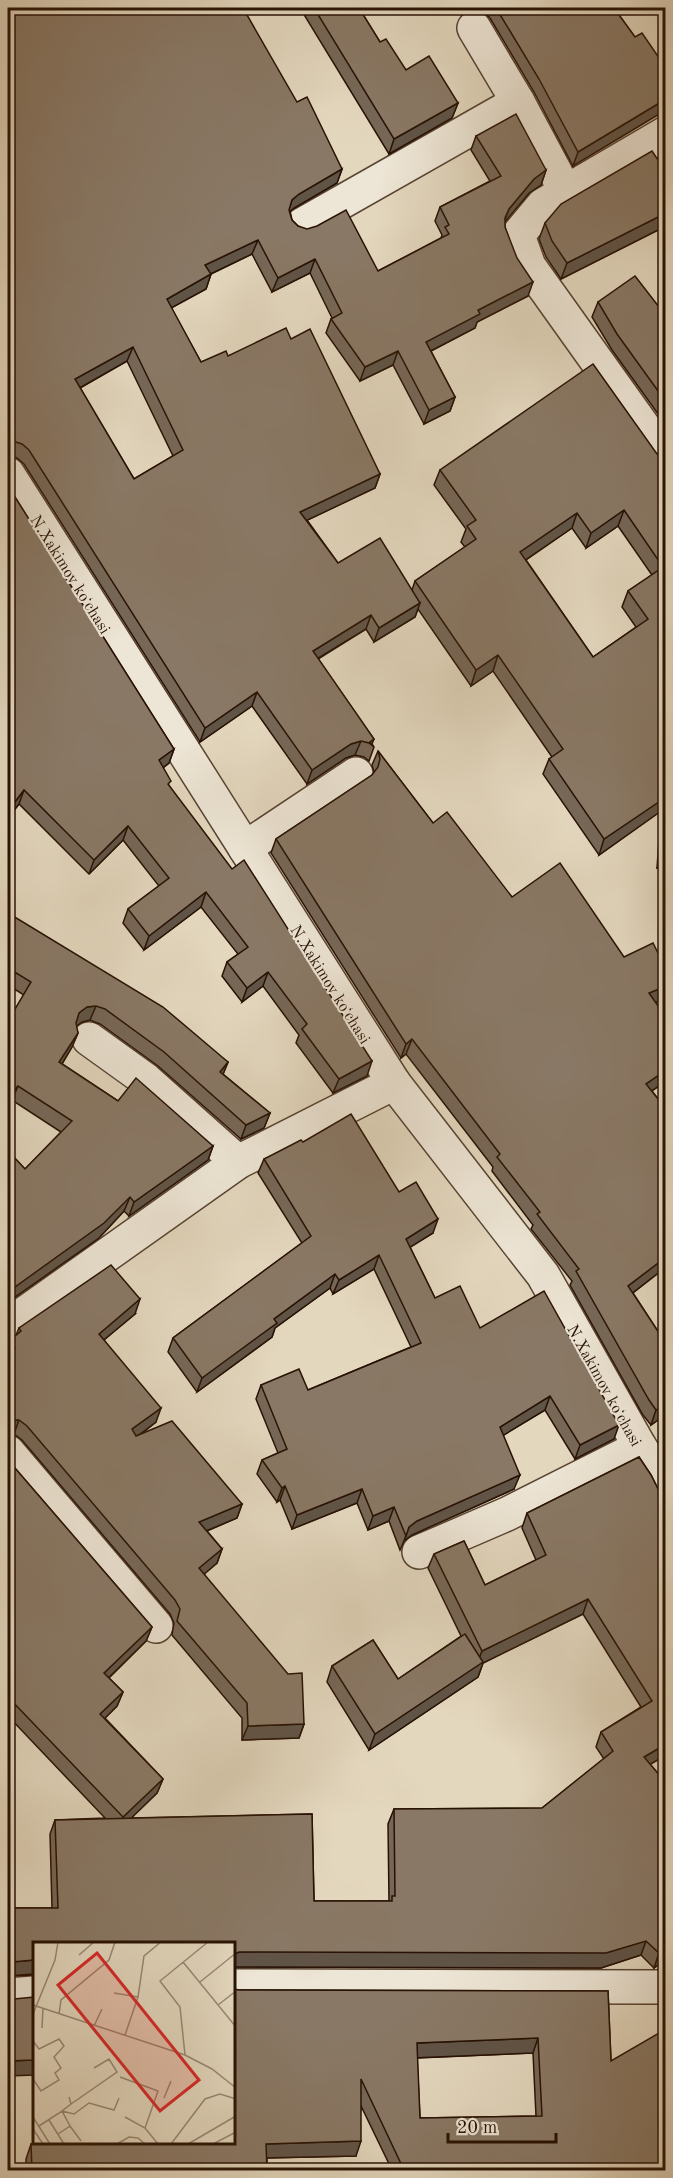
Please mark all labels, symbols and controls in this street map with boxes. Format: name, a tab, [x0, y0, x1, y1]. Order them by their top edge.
street label: N.Xakimov koʻchasi	[26, 513, 112, 637]
street label: N.Xakimov koʻchasi	[286, 923, 372, 1047]
street label: N.Xakimov koʻchasi	[563, 1322, 643, 1450]
inset map	[33, 1942, 236, 2145]
scale bar	[448, 2106, 556, 2144]
text: 20 m	[457, 2119, 497, 2137]

